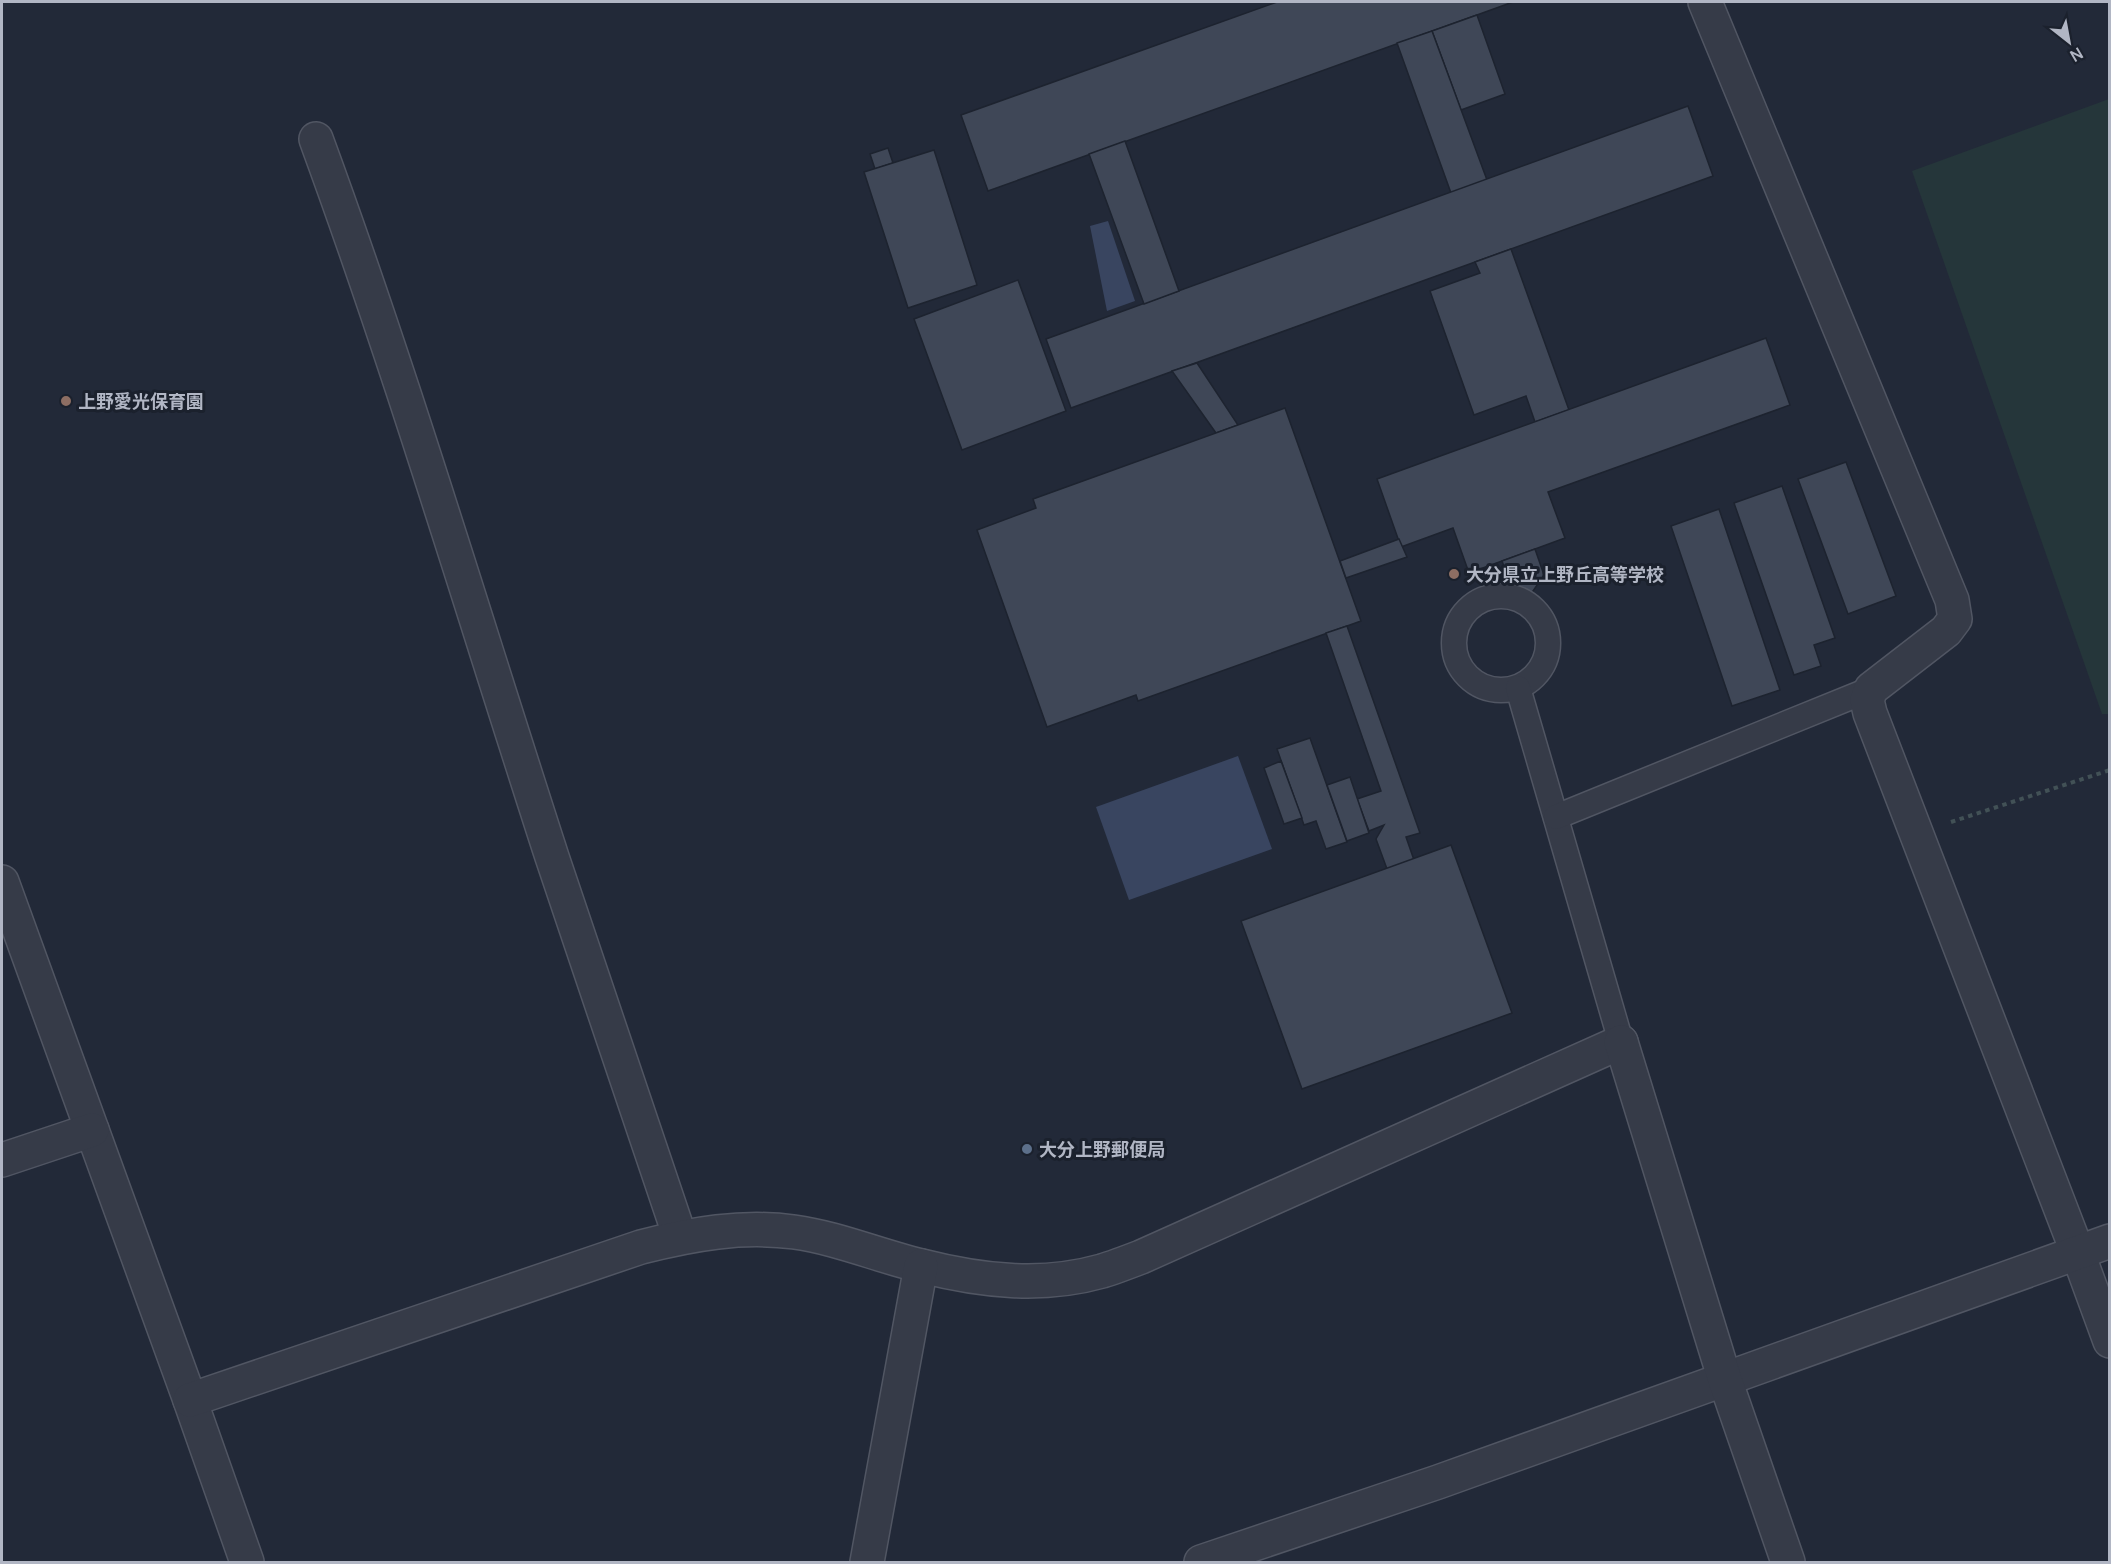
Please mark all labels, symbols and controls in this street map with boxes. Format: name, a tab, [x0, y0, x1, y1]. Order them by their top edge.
north arrow	[2039, 12, 2099, 72]
text: N	[2066, 42, 2087, 67]
place label: 上野愛光保育園	[78, 389, 204, 413]
marker: 上野愛光保育園	[59, 394, 73, 408]
place label: 大分県立上野丘高等学校	[1466, 562, 1664, 586]
marker: 大分県立上野丘高等学校	[1447, 567, 1461, 581]
place label: 大分上野郵便局	[1039, 1137, 1165, 1161]
marker: 大分上野郵便局	[1020, 1142, 1034, 1156]

